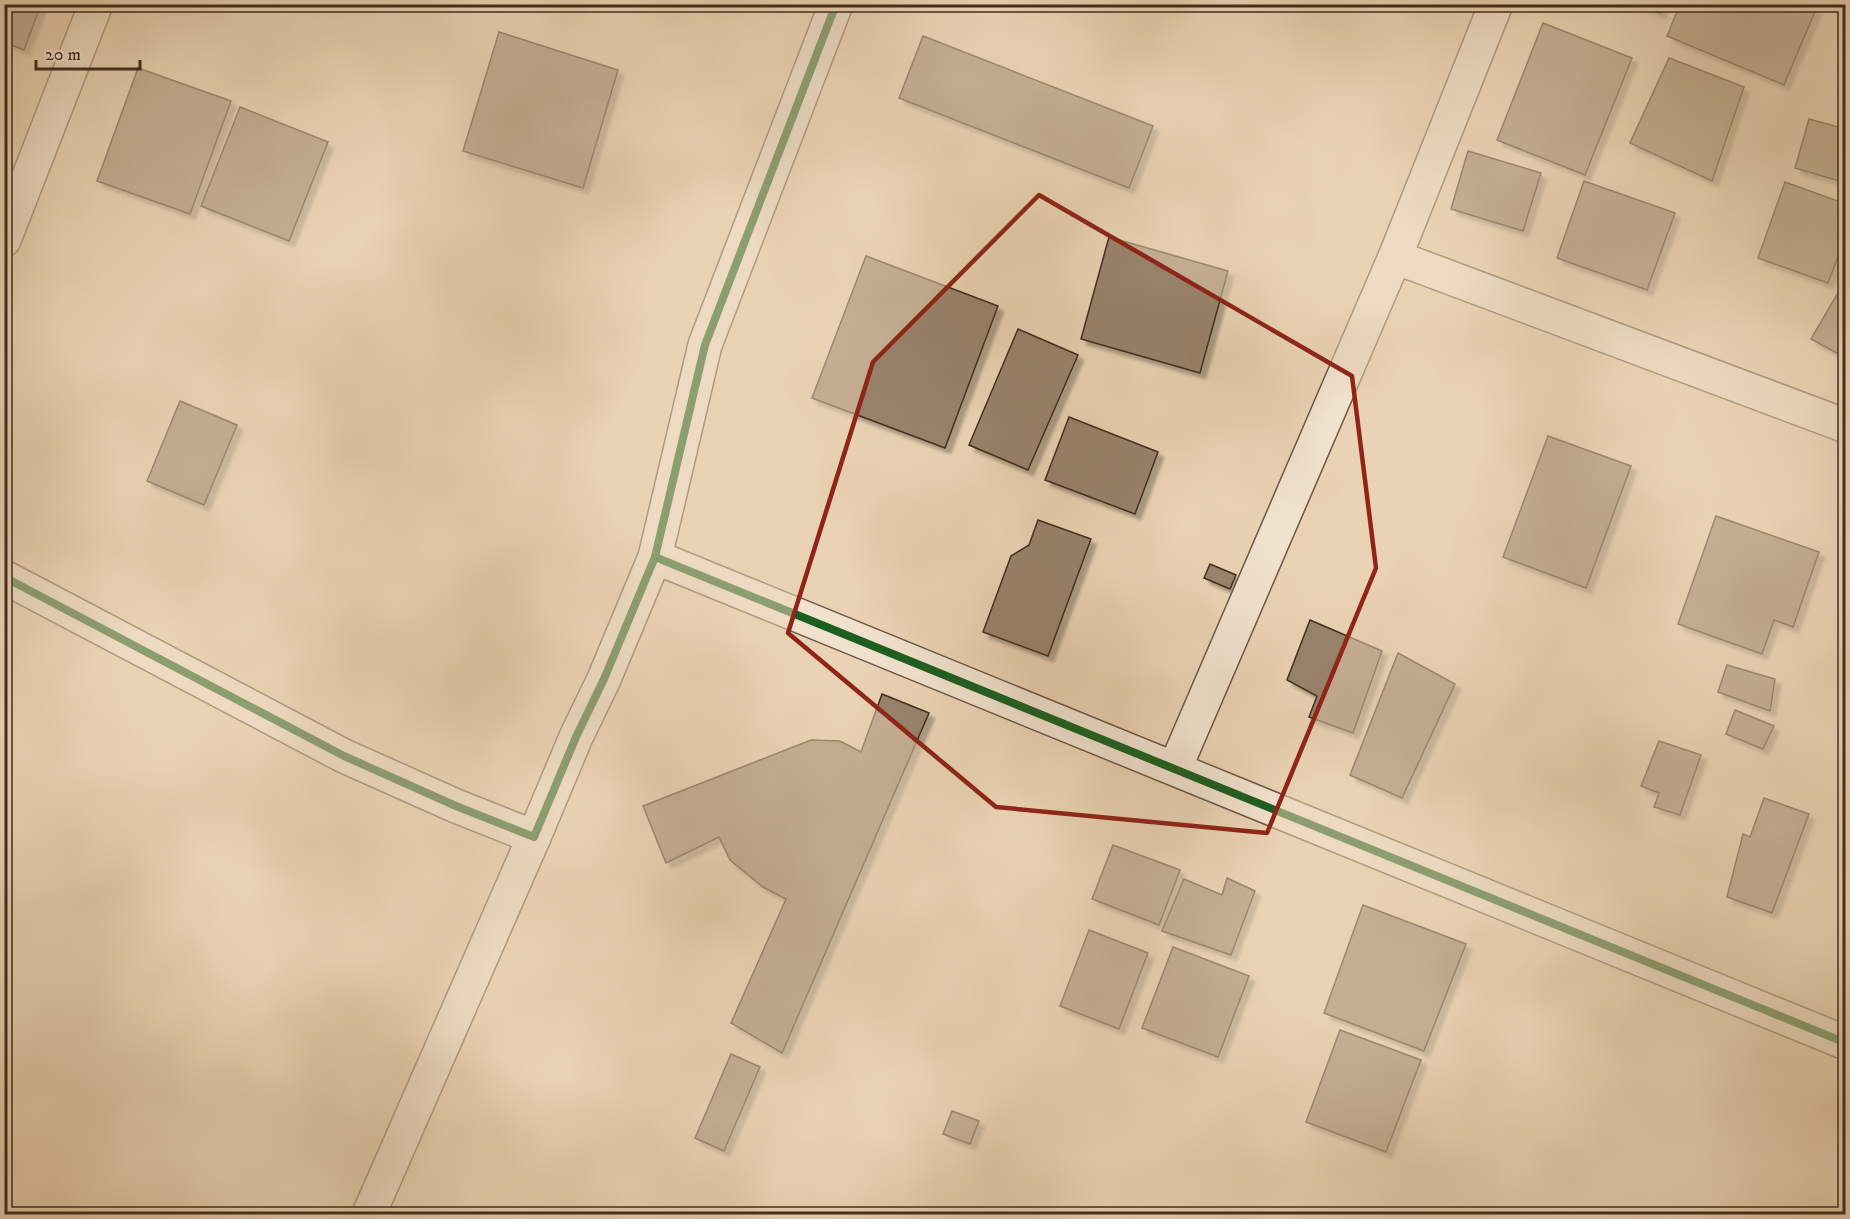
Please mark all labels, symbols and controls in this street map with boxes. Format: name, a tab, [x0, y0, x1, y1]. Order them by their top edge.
scale bar	[36, 33, 140, 71]
text: 20 m	[45, 44, 81, 66]

